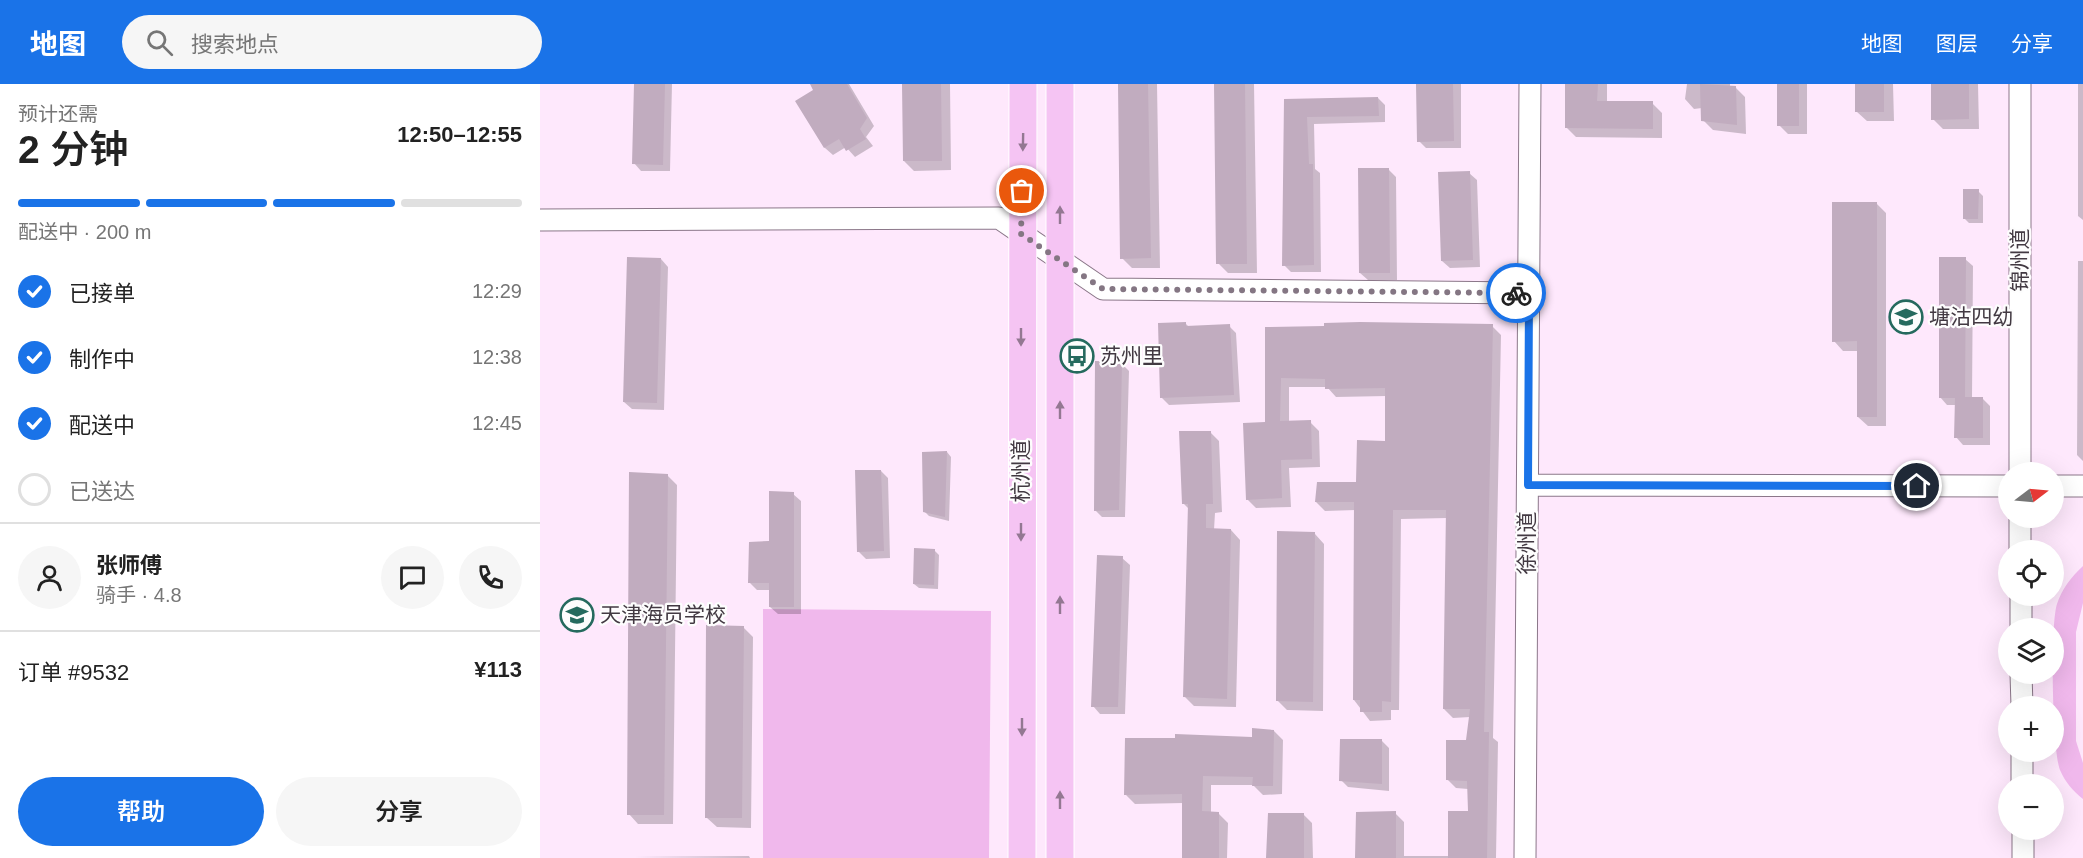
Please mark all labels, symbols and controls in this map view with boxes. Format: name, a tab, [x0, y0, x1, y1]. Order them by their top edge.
search box	[122, 15, 542, 69]
icon: search	[143, 26, 176, 59]
text: 地图	[30, 29, 86, 60]
text: 搜索地点	[191, 32, 279, 57]
text: 地图	[1861, 32, 1903, 55]
text: 图层	[1936, 32, 1978, 55]
text: 分享	[2011, 32, 2053, 55]
text: 预计还需	[18, 103, 98, 125]
text: 12:50–12:55	[397, 122, 522, 147]
text: 2 分钟	[18, 128, 129, 171]
one-way arrow	[1018, 133, 1027, 152]
pin	[996, 165, 1047, 216]
icon: bag	[1005, 174, 1038, 207]
one-way arrow	[1055, 205, 1065, 224]
text: 配送中 · 200 m	[18, 221, 151, 243]
street label: 锦州道	[2008, 229, 2031, 292]
courier	[1486, 263, 1546, 323]
icon: check	[18, 275, 51, 308]
icon: bike	[1500, 277, 1533, 310]
text: 12:29	[472, 280, 522, 302]
text: 已接单	[69, 281, 135, 306]
school or university icon: 塘沽四幼	[1888, 299, 1924, 335]
place label: 塘沽四幼	[1929, 305, 2013, 328]
one-way arrow	[1016, 328, 1026, 347]
bus stop icon: 苏州里	[1059, 338, 1095, 374]
icon: check	[18, 341, 51, 374]
place label: 苏州里	[1100, 344, 1163, 367]
text: 12:38	[472, 346, 522, 368]
text: 制作中	[69, 347, 135, 372]
one-way arrow	[1055, 400, 1065, 419]
icon: check	[18, 407, 51, 440]
text: 12:45	[472, 412, 522, 434]
text: 配送中	[69, 413, 135, 438]
street label: 杭州道	[1009, 440, 1032, 503]
pin	[1891, 460, 1942, 511]
north arrow	[1998, 462, 2064, 528]
map controls	[1998, 462, 2064, 840]
icon: home	[1900, 469, 1933, 502]
text: 已送达	[69, 479, 135, 504]
street label: 徐州道	[1515, 512, 1538, 575]
one-way arrow	[1016, 523, 1026, 542]
button: locate	[1998, 540, 2064, 606]
button: person	[18, 546, 81, 609]
button: chat	[381, 546, 444, 609]
button: phone	[459, 546, 522, 609]
text: 张师傅	[96, 553, 162, 578]
text: 骑手 · 4.8	[96, 584, 182, 606]
one-way arrow	[1055, 595, 1065, 614]
school or university icon: 天津海员学校	[559, 597, 595, 633]
place label: 天津海员学校	[600, 603, 726, 626]
button: layers	[1998, 618, 2064, 684]
text: ¥113	[474, 657, 522, 682]
text: 订单 #9532	[18, 660, 129, 685]
button: +	[1998, 696, 2064, 762]
one-way arrow	[1017, 718, 1027, 737]
button: −	[1998, 774, 2064, 840]
button: 帮助	[18, 777, 264, 846]
button: 分享	[276, 777, 522, 846]
one-way arrow	[1055, 790, 1065, 809]

